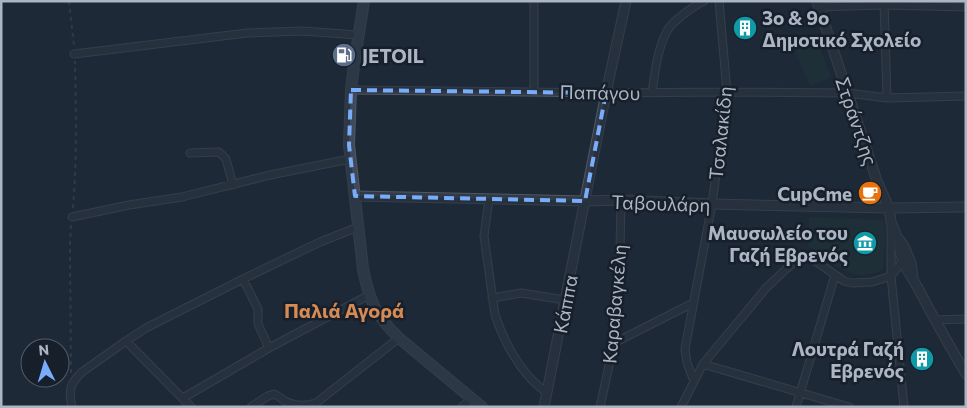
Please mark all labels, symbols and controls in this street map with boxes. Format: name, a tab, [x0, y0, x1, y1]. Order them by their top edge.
place label: 3ο & 9ο Δημοτικό Σχολείο	[762, 6, 921, 51]
building icon: 3ο & 9ο Δημοτικό Σχολείο	[732, 15, 758, 41]
fuel station icon: JETOIL	[331, 42, 357, 68]
place label: JETOIL	[362, 44, 424, 67]
street label: Στράντζης	[831, 74, 883, 168]
street label: Παπάγου	[560, 80, 640, 104]
street label: Τσαλακίδη	[704, 85, 736, 181]
cafe icon: CupCme	[857, 180, 883, 206]
place label: CupCme	[777, 182, 852, 205]
street label: Ταβουλάρη	[611, 190, 711, 216]
place label: Μαυσωλείο του Γαζή Εβρενός	[708, 221, 848, 266]
museum icon: Μαυσωλείο του Γαζή Εβρενός	[852, 230, 878, 256]
street label: Καραβαγκέλη	[597, 243, 631, 365]
street label: Κάππα	[548, 273, 582, 335]
district label: Παλιά Αγορά	[284, 298, 404, 322]
place label: Λουτρά Γαζή Εβρενός	[792, 337, 904, 382]
north arrow	[20, 338, 70, 388]
text: N	[38, 341, 50, 358]
building icon: Λουτρά Γαζή Εβρενός	[909, 346, 935, 372]

